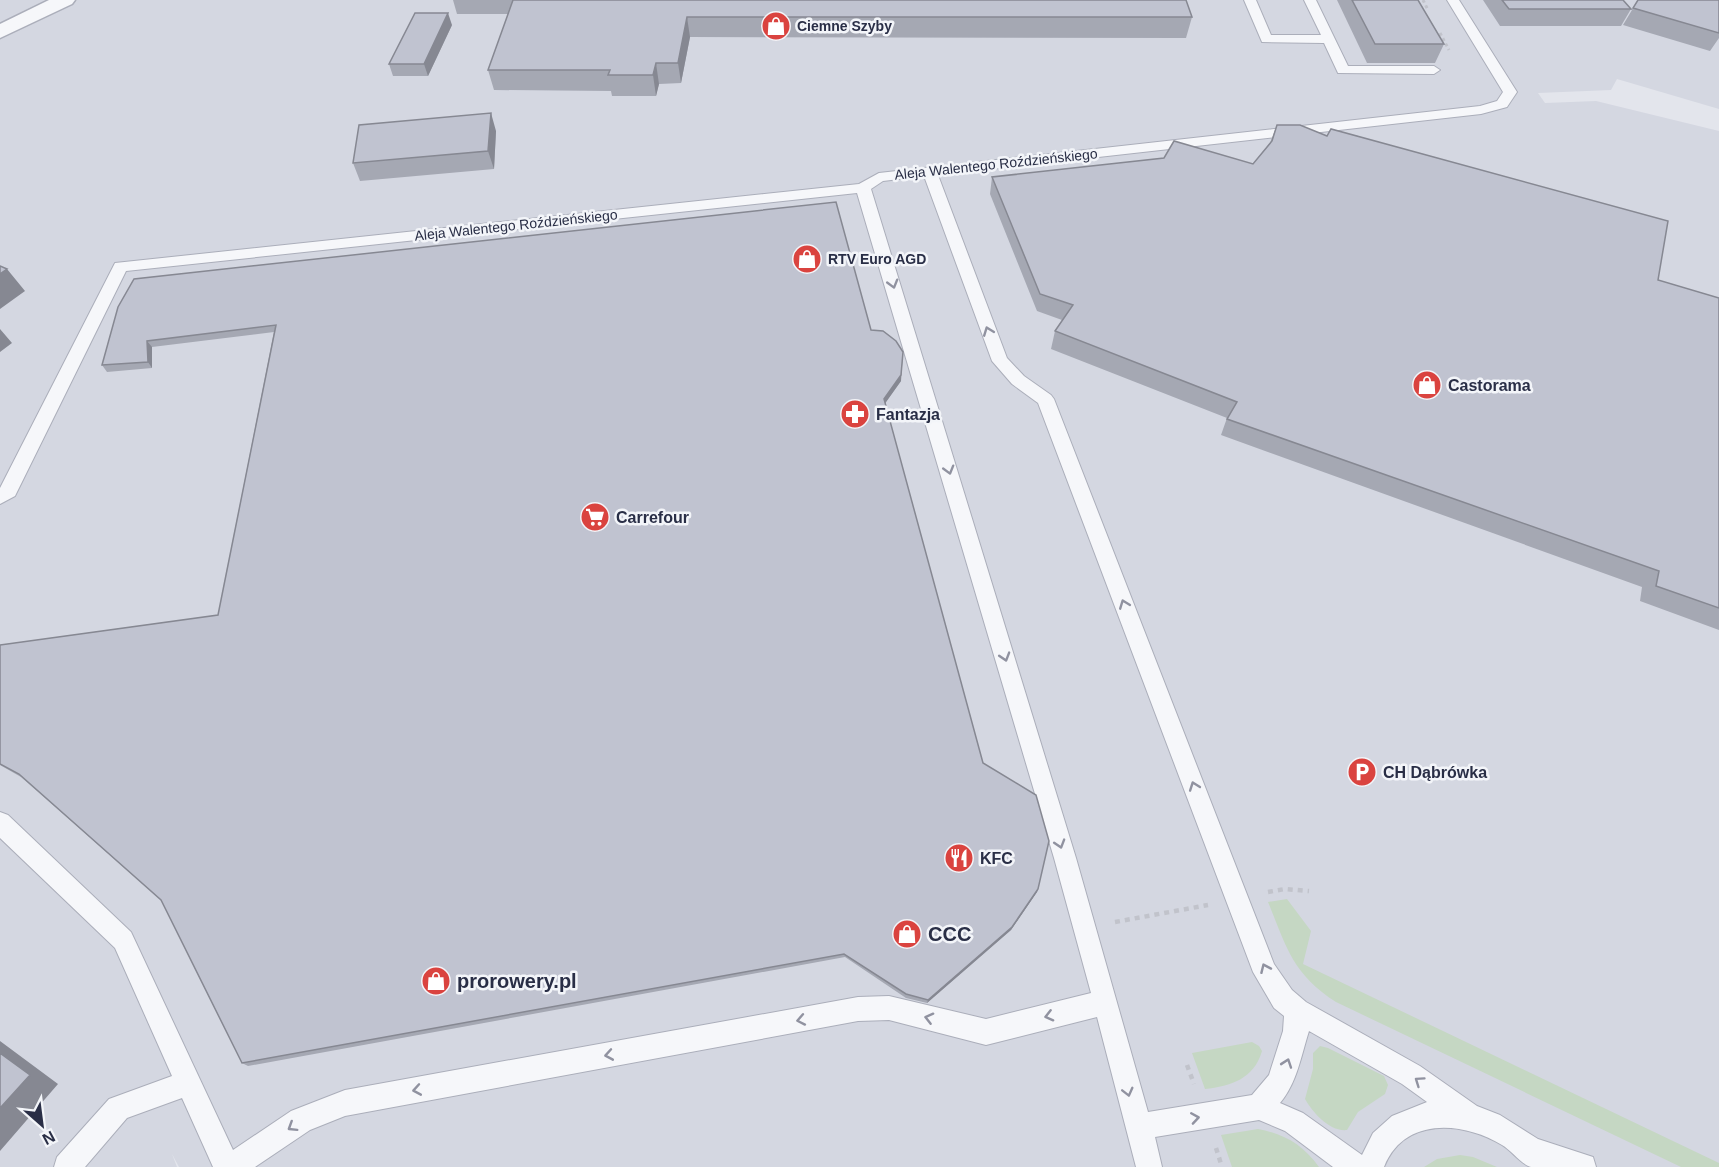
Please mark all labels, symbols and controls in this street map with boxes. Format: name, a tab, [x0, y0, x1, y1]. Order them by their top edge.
shop icon: Ciemne Szyby	[760, 10, 792, 42]
place label: Ciemne Szyby	[797, 18, 892, 34]
street label: Aleja Walentego Roździeńskiego	[894, 145, 1099, 183]
street label: Aleja Walentego Roździeńskiego	[414, 206, 619, 244]
shop icon: RTV Euro AGD	[791, 243, 823, 275]
place label: RTV Euro AGD	[828, 251, 926, 267]
one-way arrow	[886, 278, 898, 288]
one-way arrow	[983, 326, 995, 337]
shop icon: Castorama	[1411, 369, 1443, 401]
place label: Castorama	[1448, 377, 1531, 394]
pharmacy icon: Fantazja	[839, 398, 871, 430]
place label: Fantazja	[876, 406, 940, 423]
one-way arrow	[942, 464, 954, 475]
supermarket icon: Carrefour	[579, 501, 611, 533]
place label: Carrefour	[616, 509, 689, 526]
one-way arrow	[1119, 599, 1131, 610]
one-way arrow	[998, 651, 1010, 662]
parking icon: CH Dąbrówka	[1346, 756, 1378, 788]
place label: CH Dąbrówka	[1383, 764, 1487, 781]
one-way arrow	[1189, 781, 1202, 792]
one-way arrow	[1053, 838, 1065, 849]
restaurant icon: KFC	[943, 842, 975, 874]
place label: KFC	[980, 850, 1013, 867]
shop icon: CCC	[891, 918, 923, 950]
place label: CCC	[928, 923, 971, 945]
one-way arrow	[1260, 963, 1272, 974]
shop icon: prorowery.pl	[420, 965, 452, 997]
place label: prorowery.pl	[457, 970, 577, 992]
one-way arrow	[1044, 1009, 1054, 1022]
one-way arrow	[796, 1013, 806, 1026]
one-way arrow	[924, 1013, 934, 1026]
one-way arrow	[604, 1048, 614, 1061]
one-way arrow	[1280, 1058, 1293, 1069]
one-way arrow	[1414, 1077, 1425, 1088]
one-way arrow	[413, 1083, 423, 1096]
one-way arrow	[1121, 1087, 1134, 1097]
north arrow	[12, 1095, 72, 1155]
one-way arrow	[1190, 1112, 1200, 1124]
one-way arrow	[288, 1119, 298, 1131]
text: N	[40, 1128, 58, 1148]

